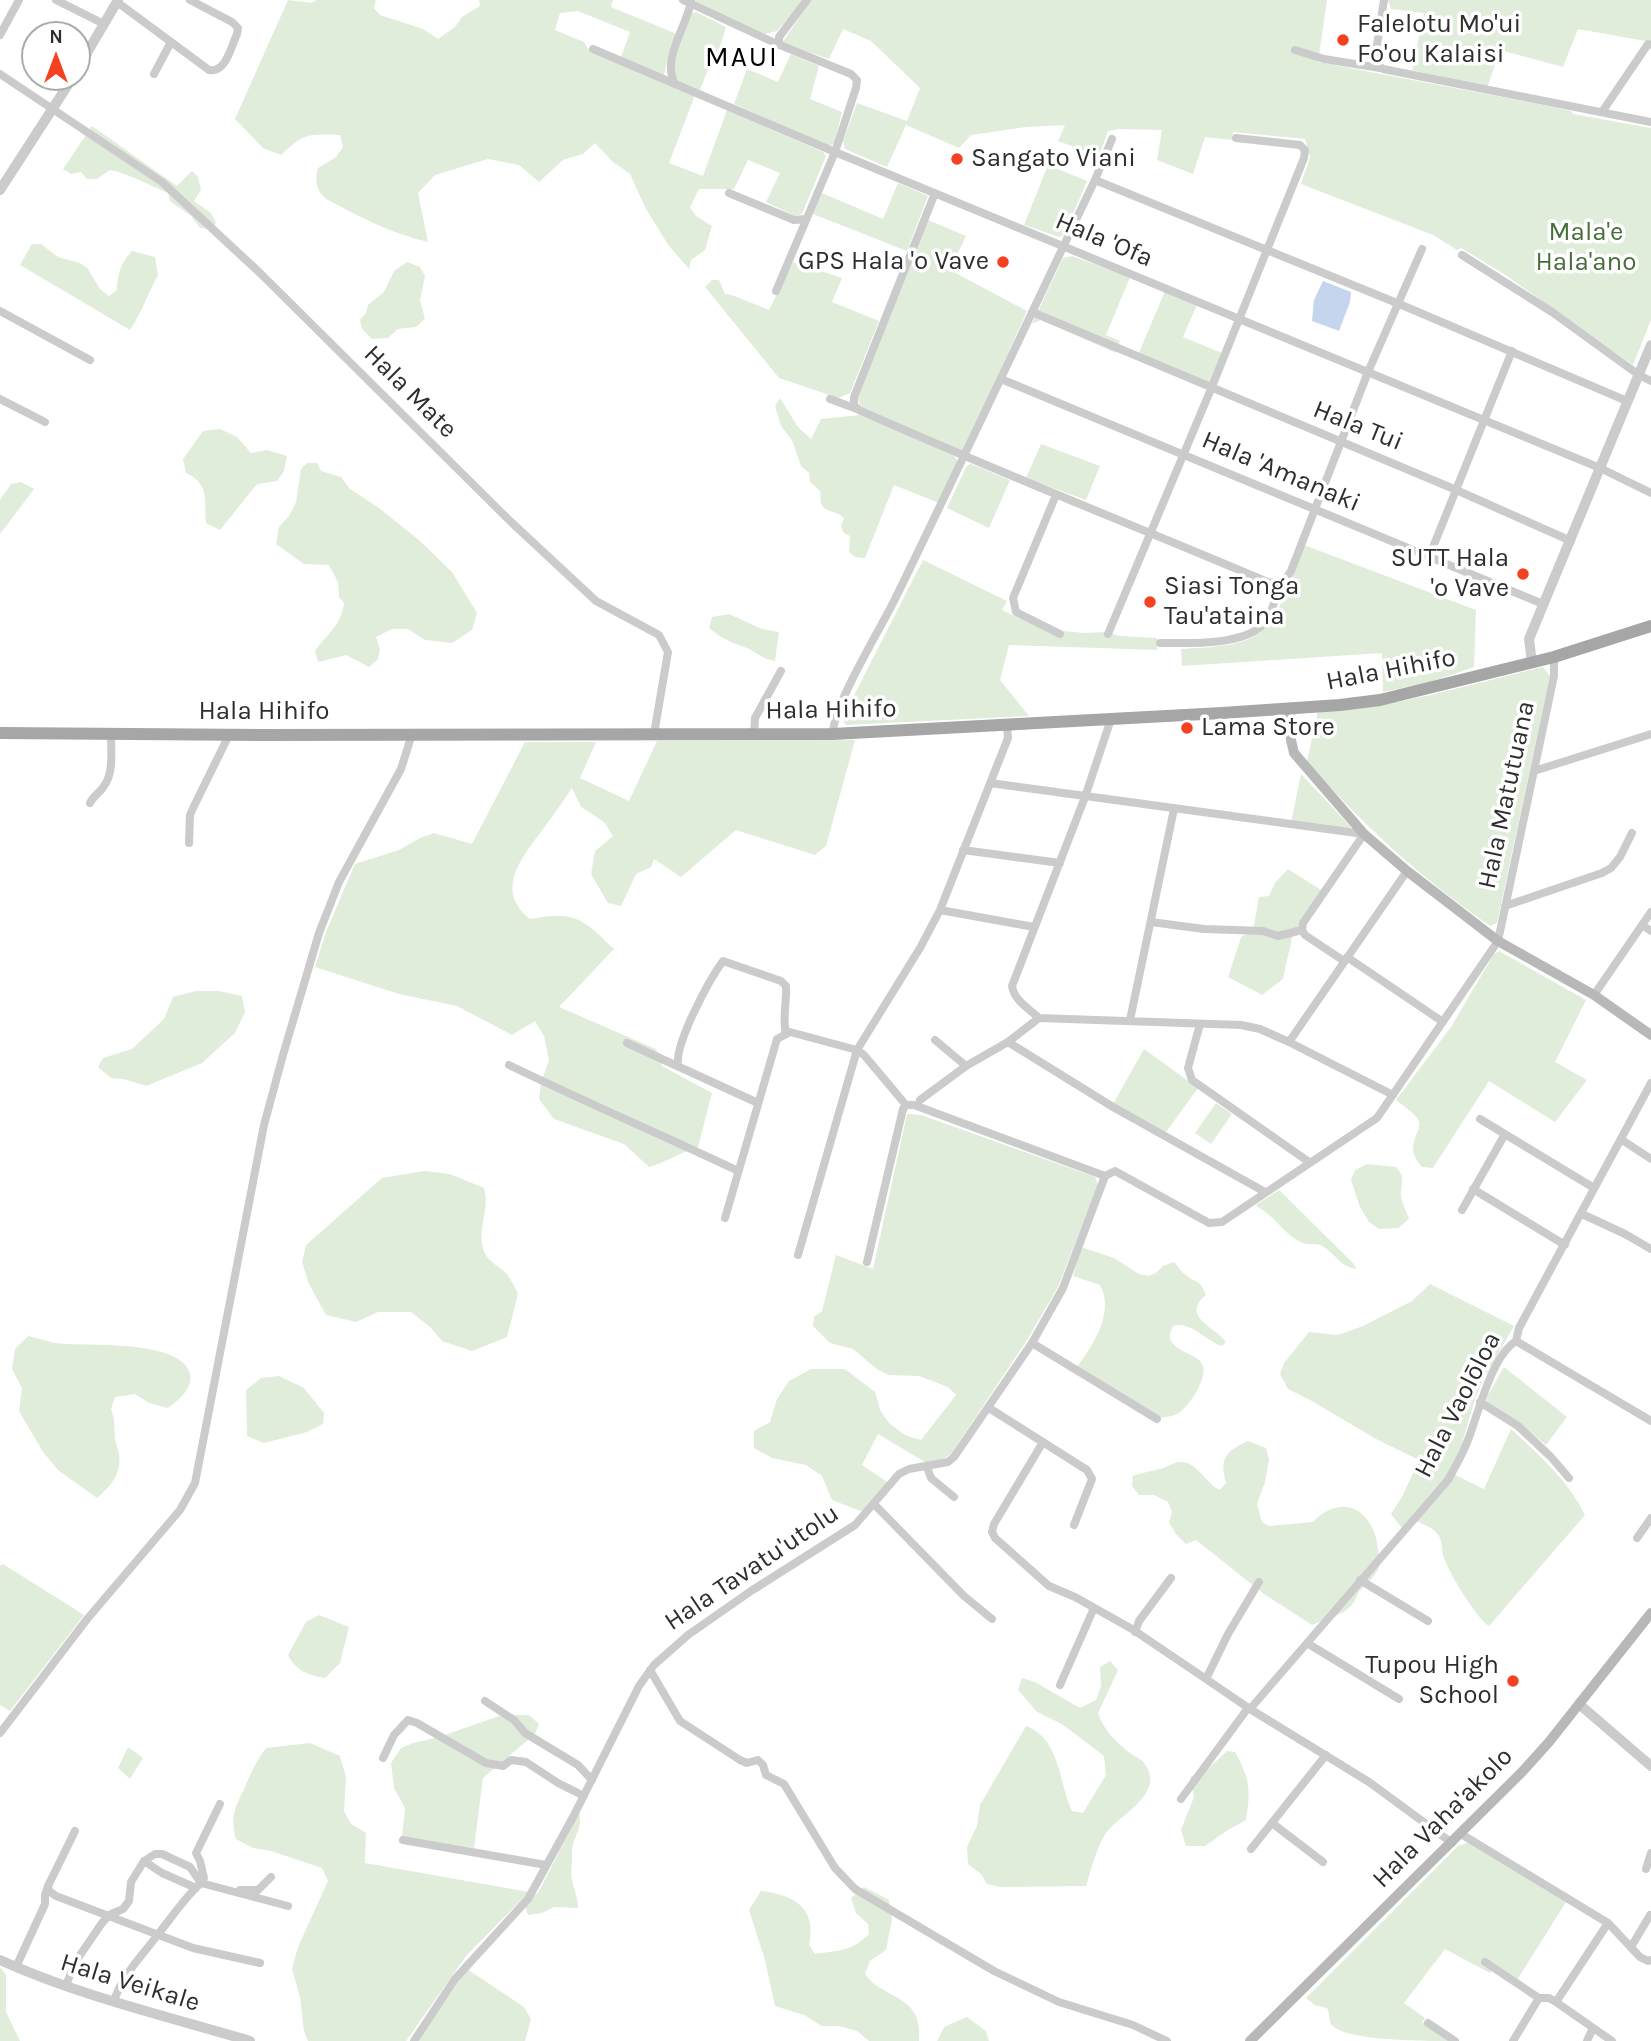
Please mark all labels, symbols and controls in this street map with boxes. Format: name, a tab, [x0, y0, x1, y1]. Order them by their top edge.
place label: Falelotu Mo'ui Fo'ou Kalaisi	[1357, 9, 1521, 70]
north arrow	[21, 21, 91, 91]
text: N	[49, 26, 63, 48]
marker: Falelotu Mo'ui Fo'ou Kalaisi	[1335, 32, 1351, 48]
district label: MAUI	[706, 41, 778, 75]
place label: Sangato Viani	[971, 143, 1136, 175]
marker: Sangato Viani	[949, 151, 965, 167]
street label: Hala 'Ofa	[1051, 206, 1157, 274]
park label: Mala'e Hala'ano	[1535, 217, 1637, 278]
place label: GPS Hala 'o Vave	[798, 246, 989, 278]
marker: GPS Hala 'o Vave	[995, 254, 1011, 270]
street label: Hala Mate	[357, 339, 463, 445]
street label: Hala Tui	[1308, 394, 1408, 458]
street label: Hala 'Amanaki	[1197, 425, 1365, 519]
place label: SUTT Hala 'o Vave	[1391, 543, 1509, 604]
marker: SUTT Hala 'o Vave	[1515, 566, 1531, 582]
place label: Siasi Tonga Tau'ataina	[1164, 571, 1299, 632]
marker: Siasi Tonga Tau'ataina	[1142, 594, 1158, 610]
street label: Hala Hihifo	[1324, 642, 1458, 698]
street label: Hala Hihifo	[765, 693, 897, 727]
street label: Hala Hihifo	[198, 696, 330, 728]
street label: Hala Matutuana	[1472, 698, 1542, 892]
place label: Lama Store	[1201, 712, 1335, 744]
marker: Lama Store	[1179, 720, 1195, 736]
street label: Hala Vaolōloa	[1408, 1327, 1508, 1483]
street label: Hala Tavatu'utolu	[659, 1498, 845, 1638]
place label: Tupou High School	[1365, 1650, 1499, 1712]
marker: Tupou High School	[1505, 1673, 1521, 1689]
street label: Hala Vaha'akolo	[1366, 1741, 1520, 1895]
street label: Hala Veikale	[57, 1947, 203, 2019]

